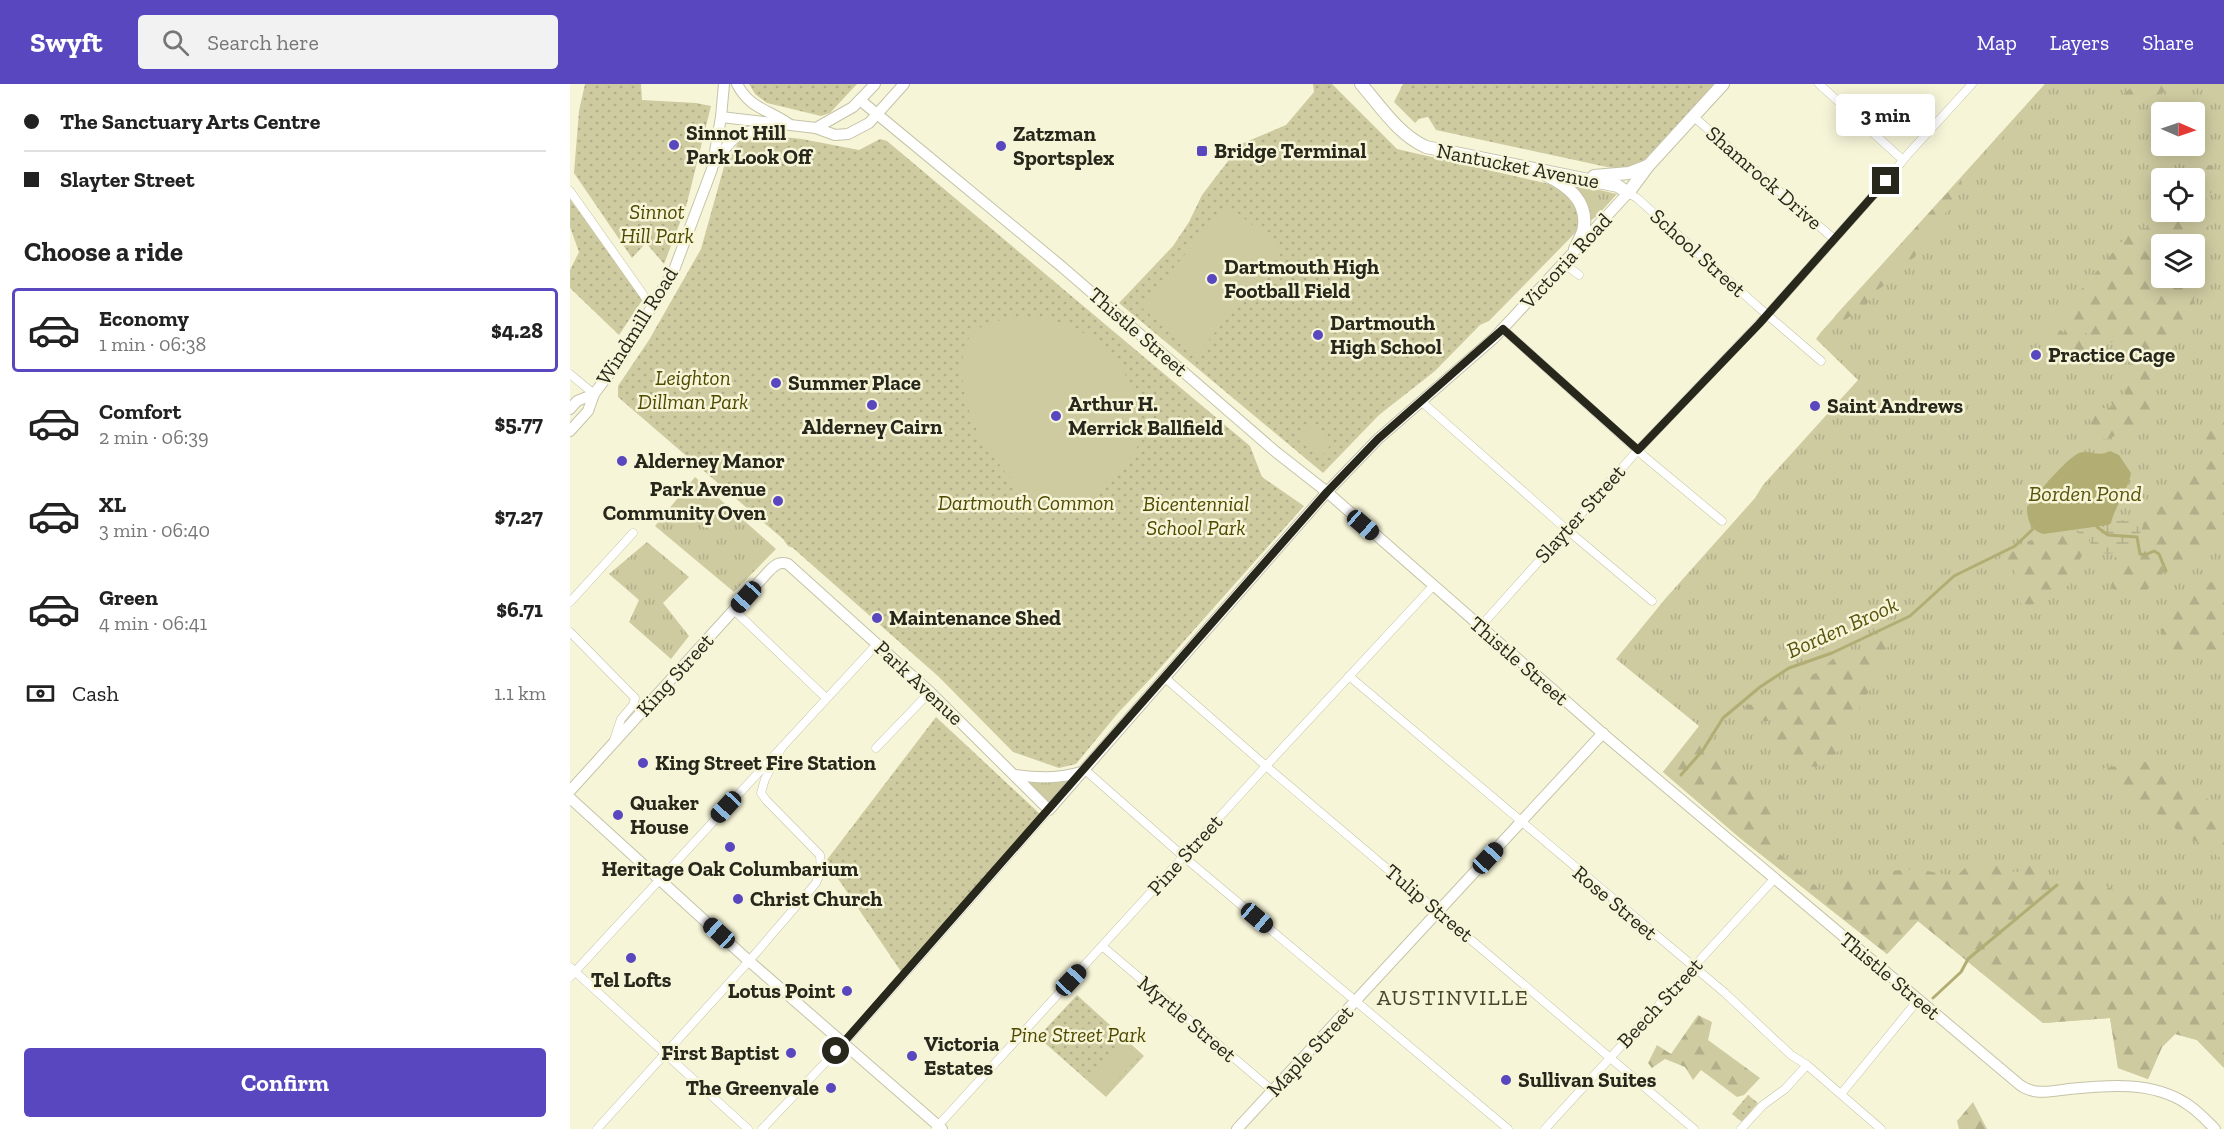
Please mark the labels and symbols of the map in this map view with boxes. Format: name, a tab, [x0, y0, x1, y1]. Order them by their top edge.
callout: 3 min	[1836, 94, 1936, 136]
north arrow	[2151, 102, 2205, 156]
place label: Sinnot Hill Park Look Off	[686, 120, 814, 169]
street label: Shamrock Drive	[1701, 120, 1828, 235]
place label: Zatzman Sportsplex	[1013, 121, 1114, 170]
street label: Nantucket Avenue	[1435, 137, 1602, 194]
marker: Sinnot Hill Park Look Off	[667, 138, 681, 152]
place label: Bridge Terminal	[1214, 138, 1366, 163]
marker: Zatzman Sportsplex	[994, 139, 1008, 153]
marker: Bridge Terminal	[1195, 144, 1209, 158]
route end	[1872, 167, 1899, 194]
park label: Sinnot Hill Park	[620, 199, 694, 248]
street label: School Street	[1645, 203, 1751, 302]
street label: Victoria Road	[1514, 207, 1617, 315]
place label: Dartmouth High Football Field	[1224, 254, 1379, 303]
street label: Windmill Road	[591, 262, 683, 389]
marker: Dartmouth High Football Field	[1205, 272, 1219, 286]
street label: Thistle Street	[1084, 282, 1193, 382]
place label: Dartmouth High School	[1330, 310, 1442, 359]
marker: Dartmouth High School	[1311, 328, 1325, 342]
place label: Practice Cage	[2048, 342, 2175, 367]
marker: Practice Cage	[2029, 348, 2043, 362]
park label: Leighton Dillman Park	[638, 365, 748, 414]
place label: Summer Place	[788, 370, 921, 395]
marker: Summer Place	[769, 376, 783, 390]
place label: Arthur H. Merrick Ballfield	[1068, 391, 1223, 440]
place label: Saint Andrews	[1827, 393, 1963, 418]
marker: Alderney Cairn	[865, 398, 879, 412]
marker: Saint Andrews	[1808, 399, 1822, 413]
marker: Arthur H. Merrick Ballfield	[1049, 409, 1063, 423]
place label: Alderney Cairn	[802, 414, 943, 439]
place label: Alderney Manor	[634, 448, 785, 473]
marker: Alderney Manor	[615, 454, 629, 468]
street label: Slayter Street	[1529, 459, 1630, 568]
place label: Park Avenue Community Oven	[603, 476, 767, 525]
water label: Borden Pond	[2028, 480, 2142, 507]
park label: Dartmouth Common	[938, 490, 1114, 515]
park label: Bicentennial School Park	[1143, 491, 1249, 540]
marker: Park Avenue Community Oven	[771, 494, 785, 508]
car	[1344, 506, 1382, 544]
car	[727, 578, 765, 616]
water label: Borden Brook	[1782, 591, 1902, 664]
place label: Maintenance Shed	[889, 605, 1061, 630]
marker: Maintenance Shed	[870, 611, 884, 625]
street label: Thistle Street	[1465, 611, 1574, 711]
street label: King Street	[631, 628, 719, 721]
street label: Park Avenue	[870, 635, 969, 730]
place label: King Street Fire Station	[655, 750, 876, 775]
marker: King Street Fire Station	[636, 756, 650, 770]
car	[707, 788, 745, 826]
place label: Quaker House	[630, 790, 699, 839]
marker: Quaker House	[611, 808, 625, 822]
street label: Pine Street	[1142, 809, 1227, 900]
car	[1469, 839, 1507, 877]
marker: Heritage Oak Columbarium	[723, 840, 737, 854]
place label: Heritage Oak Columbarium	[602, 856, 859, 881]
street label: Tulip Street	[1380, 858, 1479, 947]
street label: Rose Street	[1568, 860, 1663, 945]
place label: Christ Church	[750, 886, 883, 911]
marker: Christ Church	[731, 892, 745, 906]
car	[1237, 900, 1277, 936]
car	[700, 914, 738, 952]
street label: Thistle Street	[1835, 926, 1946, 1025]
marker: Tel Lofts	[624, 951, 638, 965]
street label: Beech Street	[1612, 952, 1708, 1053]
car	[1052, 961, 1090, 999]
place label: Tel Lofts	[591, 967, 672, 992]
street label: Myrtle Street	[1133, 970, 1242, 1067]
place label: Lotus Point	[728, 978, 836, 1003]
marker: Lotus Point	[840, 984, 854, 998]
district label: AUSTINVILLE	[1377, 984, 1529, 1011]
street label: Maple Street	[1261, 1000, 1358, 1101]
park label: Pine Street Park	[1010, 1022, 1146, 1047]
place label: Victoria Estates	[924, 1031, 1000, 1080]
route start	[822, 1037, 849, 1064]
place label: First Baptist	[661, 1040, 780, 1065]
marker: First Baptist	[784, 1046, 798, 1060]
marker: Victoria Estates	[905, 1049, 919, 1063]
place label: Sullivan Suites	[1518, 1067, 1657, 1092]
marker: Sullivan Suites	[1499, 1073, 1513, 1087]
place label: The Greenvale	[685, 1075, 819, 1100]
marker: The Greenvale	[824, 1081, 838, 1095]

